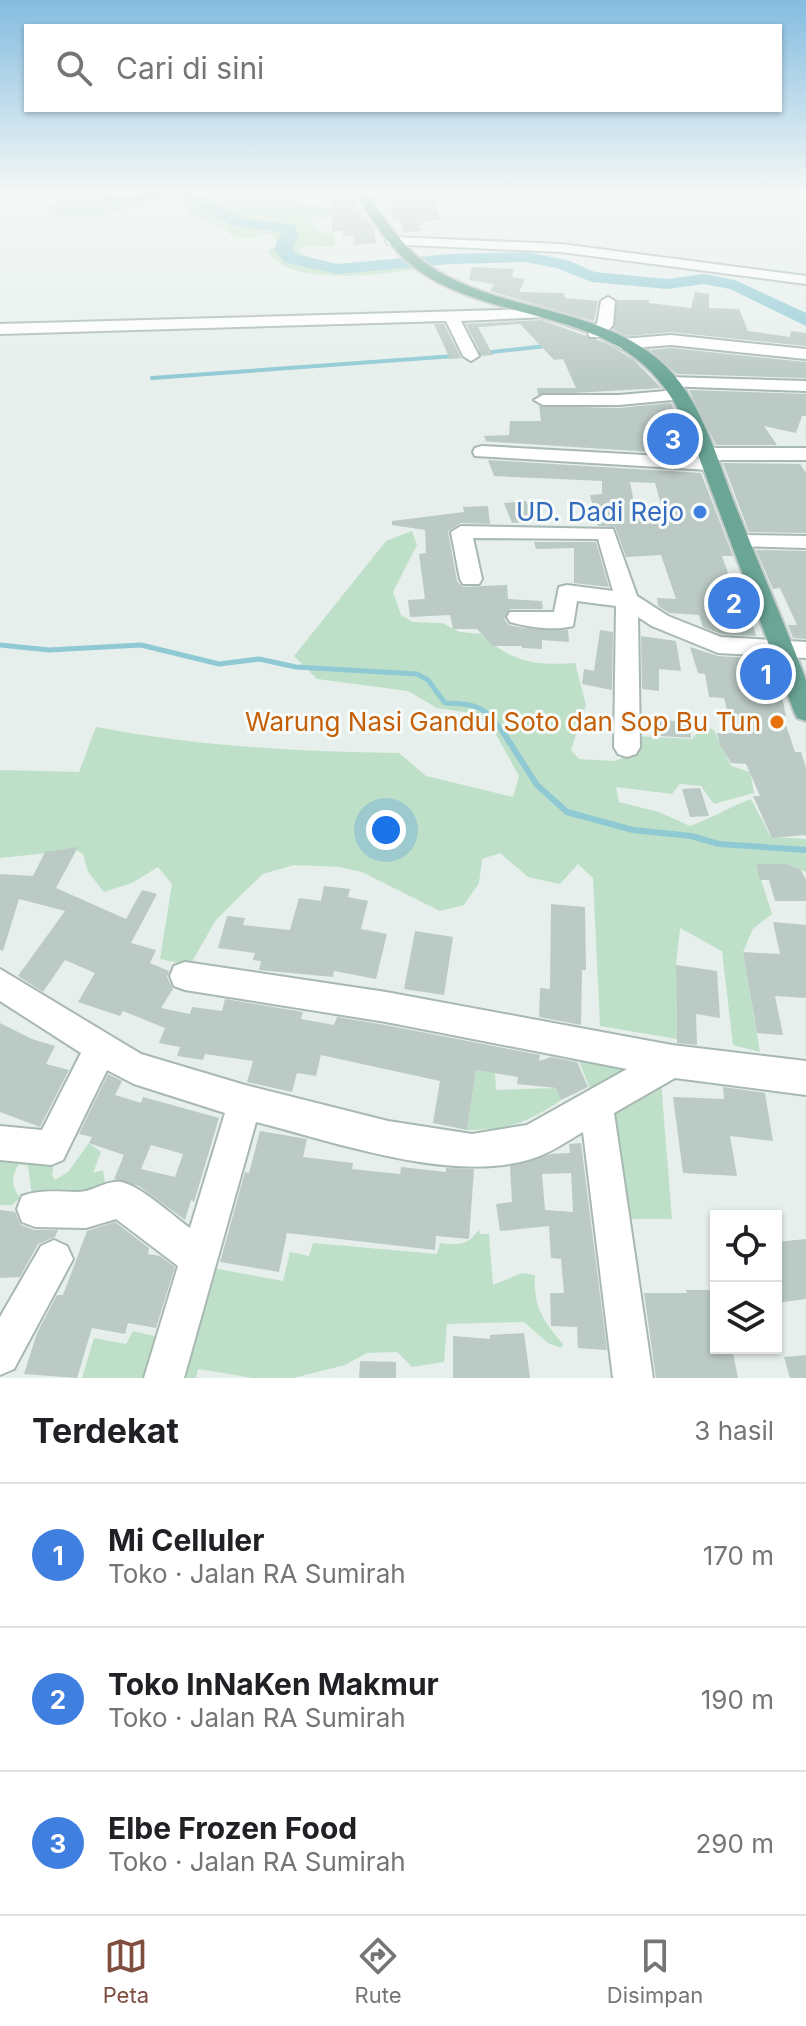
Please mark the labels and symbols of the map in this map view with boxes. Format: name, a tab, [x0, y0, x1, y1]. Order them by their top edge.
pin: 3	[647, 409, 699, 469]
place label: UD. Dadi Rejo	[516, 496, 684, 527]
marker: UD. Dadi Rejo	[691, 503, 709, 521]
pin: 2	[708, 573, 760, 633]
pin: 1	[740, 644, 792, 704]
place label: Warung Nasi Gandul Soto dan Sop Bu Tun	[245, 706, 761, 737]
marker: Warung Nasi Gandul Soto dan Sop Bu Tun	[768, 713, 786, 731]
your location	[366, 810, 406, 850]

